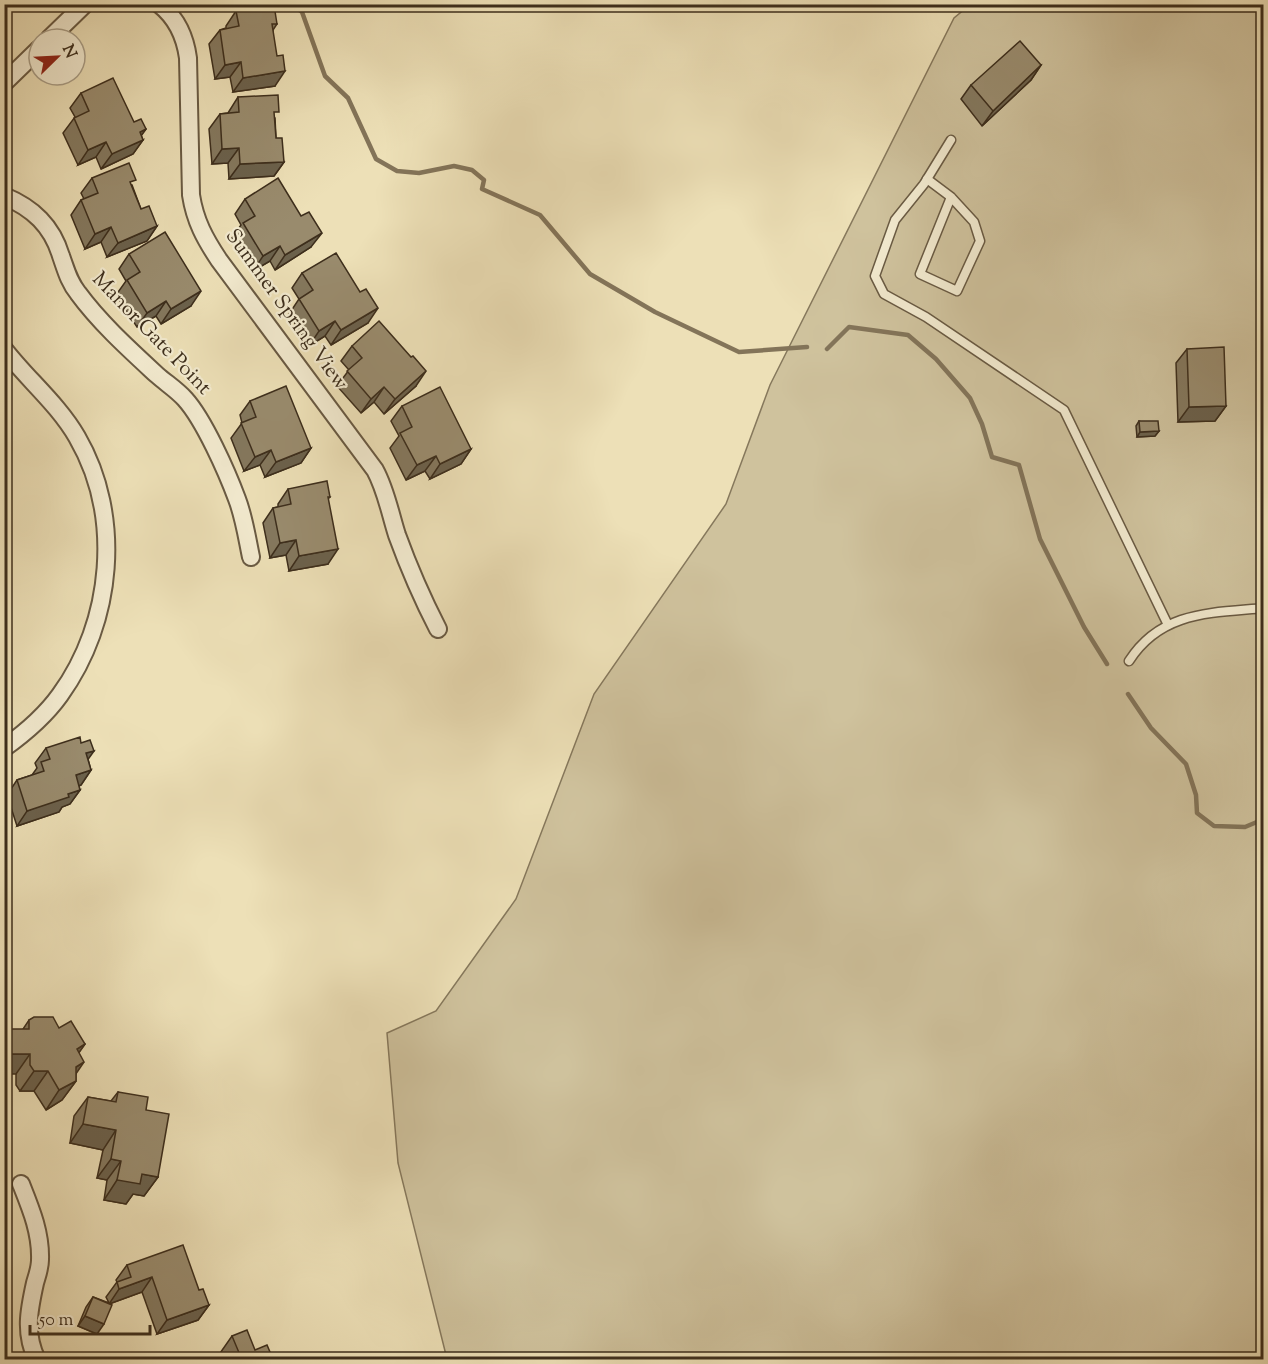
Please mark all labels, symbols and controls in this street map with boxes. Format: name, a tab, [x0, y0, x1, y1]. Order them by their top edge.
north arrow	[27, 27, 87, 87]
text: N	[55, 41, 82, 63]
street label: Summer Spring View	[217, 223, 355, 397]
street label: Manor Gate Point	[84, 266, 218, 402]
scale bar	[30, 1298, 150, 1336]
text: 50 m	[38, 1308, 74, 1334]

